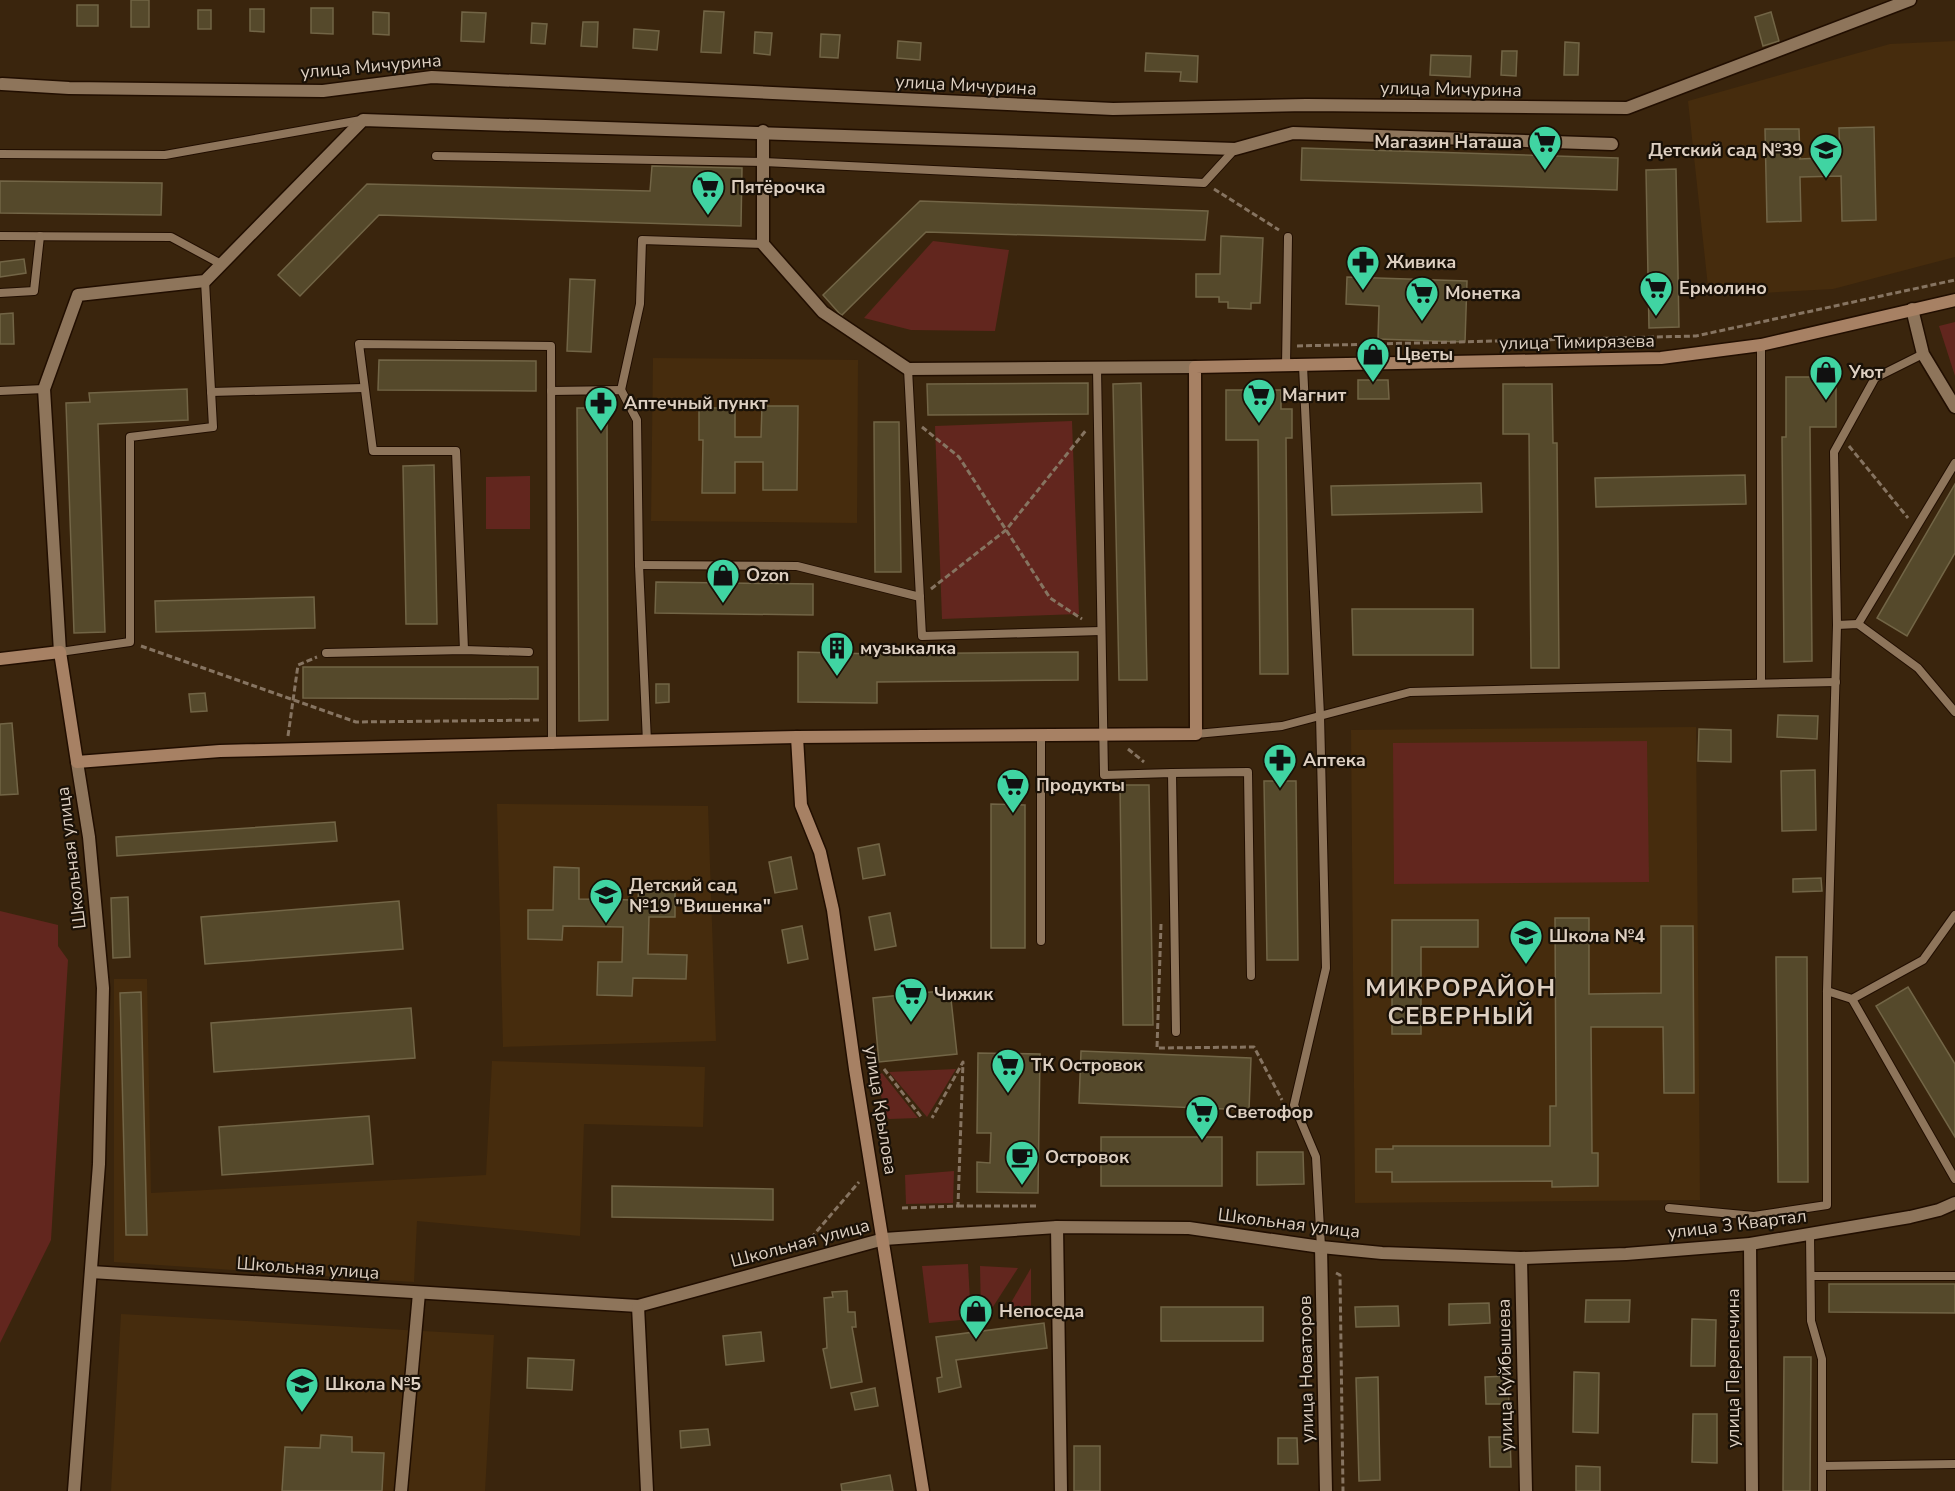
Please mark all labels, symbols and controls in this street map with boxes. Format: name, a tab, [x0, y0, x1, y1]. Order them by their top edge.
street label: улица Мичурина	[299, 48, 443, 84]
street label: улица Мичурина	[895, 69, 1037, 101]
street label: улица Мичурина	[1380, 76, 1522, 102]
supermarket icon: Магазин Наташа	[1527, 124, 1563, 171]
place label: Магазин Наташа	[1374, 130, 1522, 154]
school or university icon: Детский сад №39	[1808, 132, 1844, 179]
place label: Детский сад №39	[1648, 138, 1803, 162]
supermarket icon: Пятёрочка	[690, 169, 726, 216]
place label: Пятёрочка	[731, 175, 826, 199]
pharmacy icon: Живика	[1345, 244, 1381, 291]
place label: Живика	[1386, 250, 1456, 274]
supermarket icon: Ермолино	[1638, 270, 1674, 317]
supermarket icon: Монетка	[1404, 275, 1440, 322]
place label: Ермолино	[1679, 276, 1767, 300]
place label: Монетка	[1445, 281, 1521, 305]
street label: улица Тимирязева	[1499, 329, 1655, 355]
shop icon: Цветы	[1355, 336, 1391, 383]
place label: Цветы	[1396, 342, 1453, 366]
shop icon: Уют	[1808, 354, 1844, 401]
place label: Уют	[1848, 360, 1884, 384]
supermarket icon: Магнит	[1241, 377, 1277, 424]
place label: Магнит	[1282, 383, 1347, 407]
pharmacy icon: Аптечный пункт	[583, 385, 619, 432]
place label: Аптечный пункт	[624, 391, 768, 415]
shop icon: Ozon	[705, 557, 741, 604]
place label: Ozon	[746, 563, 789, 587]
building icon: музыкалка	[819, 630, 855, 677]
place label: музыкалка	[860, 636, 956, 660]
pharmacy icon: Аптека	[1262, 742, 1298, 789]
place label: Аптека	[1303, 748, 1366, 772]
supermarket icon: Продукты	[995, 767, 1031, 814]
place label: Продукты	[1036, 773, 1125, 797]
street label: Школьная улица	[50, 785, 92, 931]
place label: Детский сад №19 "Вишенка"	[629, 873, 771, 918]
school or university icon: Детский сад №19 "Вишенка"	[588, 877, 624, 924]
school or university icon: Школа №4	[1508, 918, 1544, 965]
place label: Школа №4	[1549, 924, 1645, 948]
district label: МИКРОРАЙОН СЕВЕРНЫЙ	[1365, 972, 1557, 1032]
supermarket icon: Чижик	[893, 976, 929, 1023]
place label: Чижик	[934, 982, 994, 1006]
street label: улица Крылова	[859, 1044, 903, 1176]
supermarket icon: ТК Островок	[990, 1047, 1026, 1094]
place label: ТК Островок	[1031, 1053, 1144, 1077]
supermarket icon: Светофор	[1184, 1094, 1220, 1141]
place label: Светофор	[1225, 1100, 1313, 1124]
cafe icon: Островок	[1004, 1139, 1040, 1186]
place label: Островок	[1045, 1145, 1130, 1169]
street label: Школьная улица	[1216, 1202, 1362, 1244]
street label: улица 3 Квартал	[1666, 1204, 1808, 1244]
street label: Школьная улица	[728, 1213, 872, 1273]
street label: Школьная улица	[236, 1251, 380, 1285]
street label: улица Перепечина	[1721, 1288, 1745, 1448]
shop icon: Непоседа	[958, 1293, 994, 1340]
street label: улица Новаторов	[1293, 1295, 1319, 1443]
street label: улица Куйбышева	[1492, 1298, 1518, 1452]
place label: Непоседа	[999, 1299, 1084, 1323]
school or university icon: Школа №5	[284, 1366, 320, 1413]
place label: Школа №5	[325, 1372, 421, 1396]

